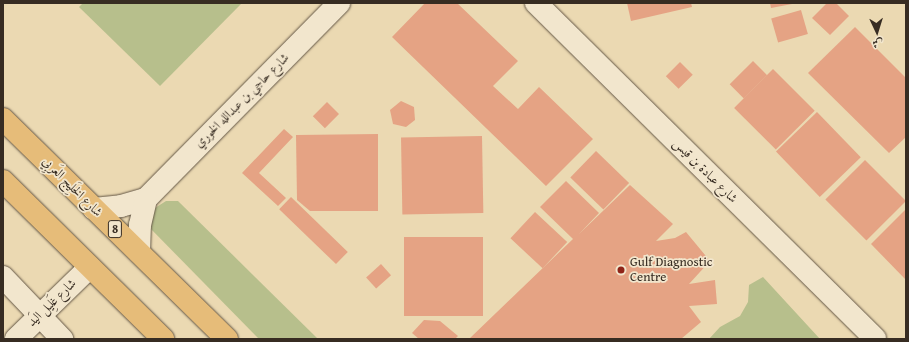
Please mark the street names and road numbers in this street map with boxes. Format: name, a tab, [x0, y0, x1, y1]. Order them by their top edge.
street label: شارع حاجي بن عبدالله الخوري	[191, 50, 293, 152]
street label: شارع عبادة بن قيس	[669, 135, 741, 207]
street label: شارع الخَلِيج العَربِي	[39, 154, 105, 220]
road number: 8	[107, 219, 123, 239]
street label: شارع غَلِيل اليَد	[24, 276, 80, 330]

